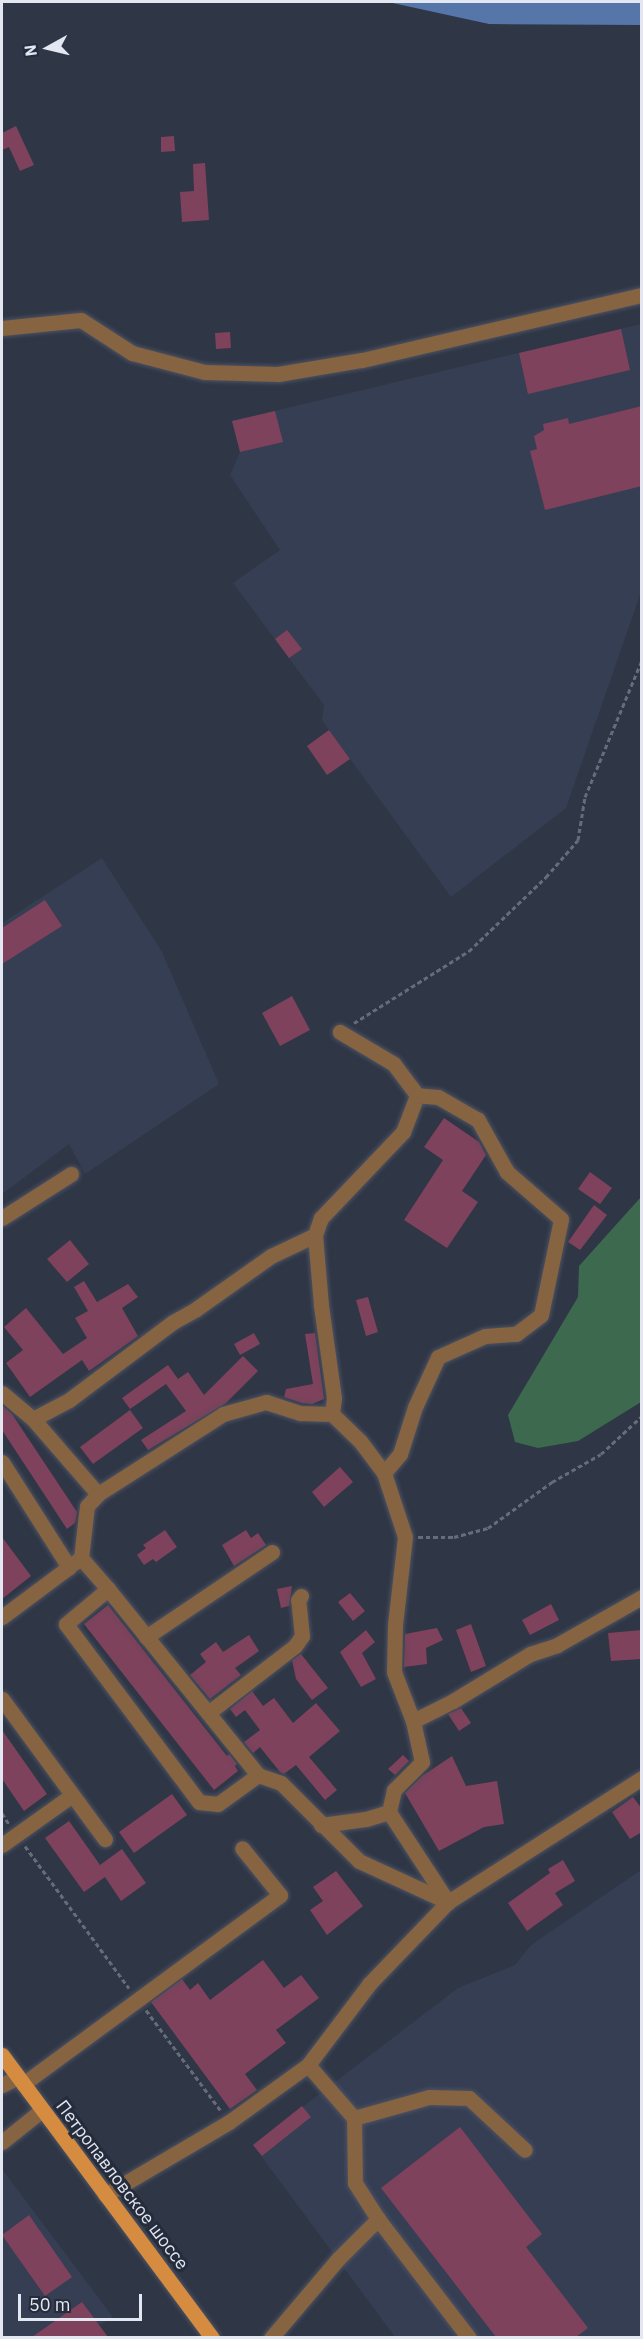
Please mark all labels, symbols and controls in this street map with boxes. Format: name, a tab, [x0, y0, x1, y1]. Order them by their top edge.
north arrow	[18, 18, 78, 78]
text: N	[19, 43, 41, 58]
street label: Петропавловское шоссе	[51, 2096, 193, 2274]
scale bar	[21, 2282, 146, 2320]
text: 50 m	[29, 2293, 71, 2316]

